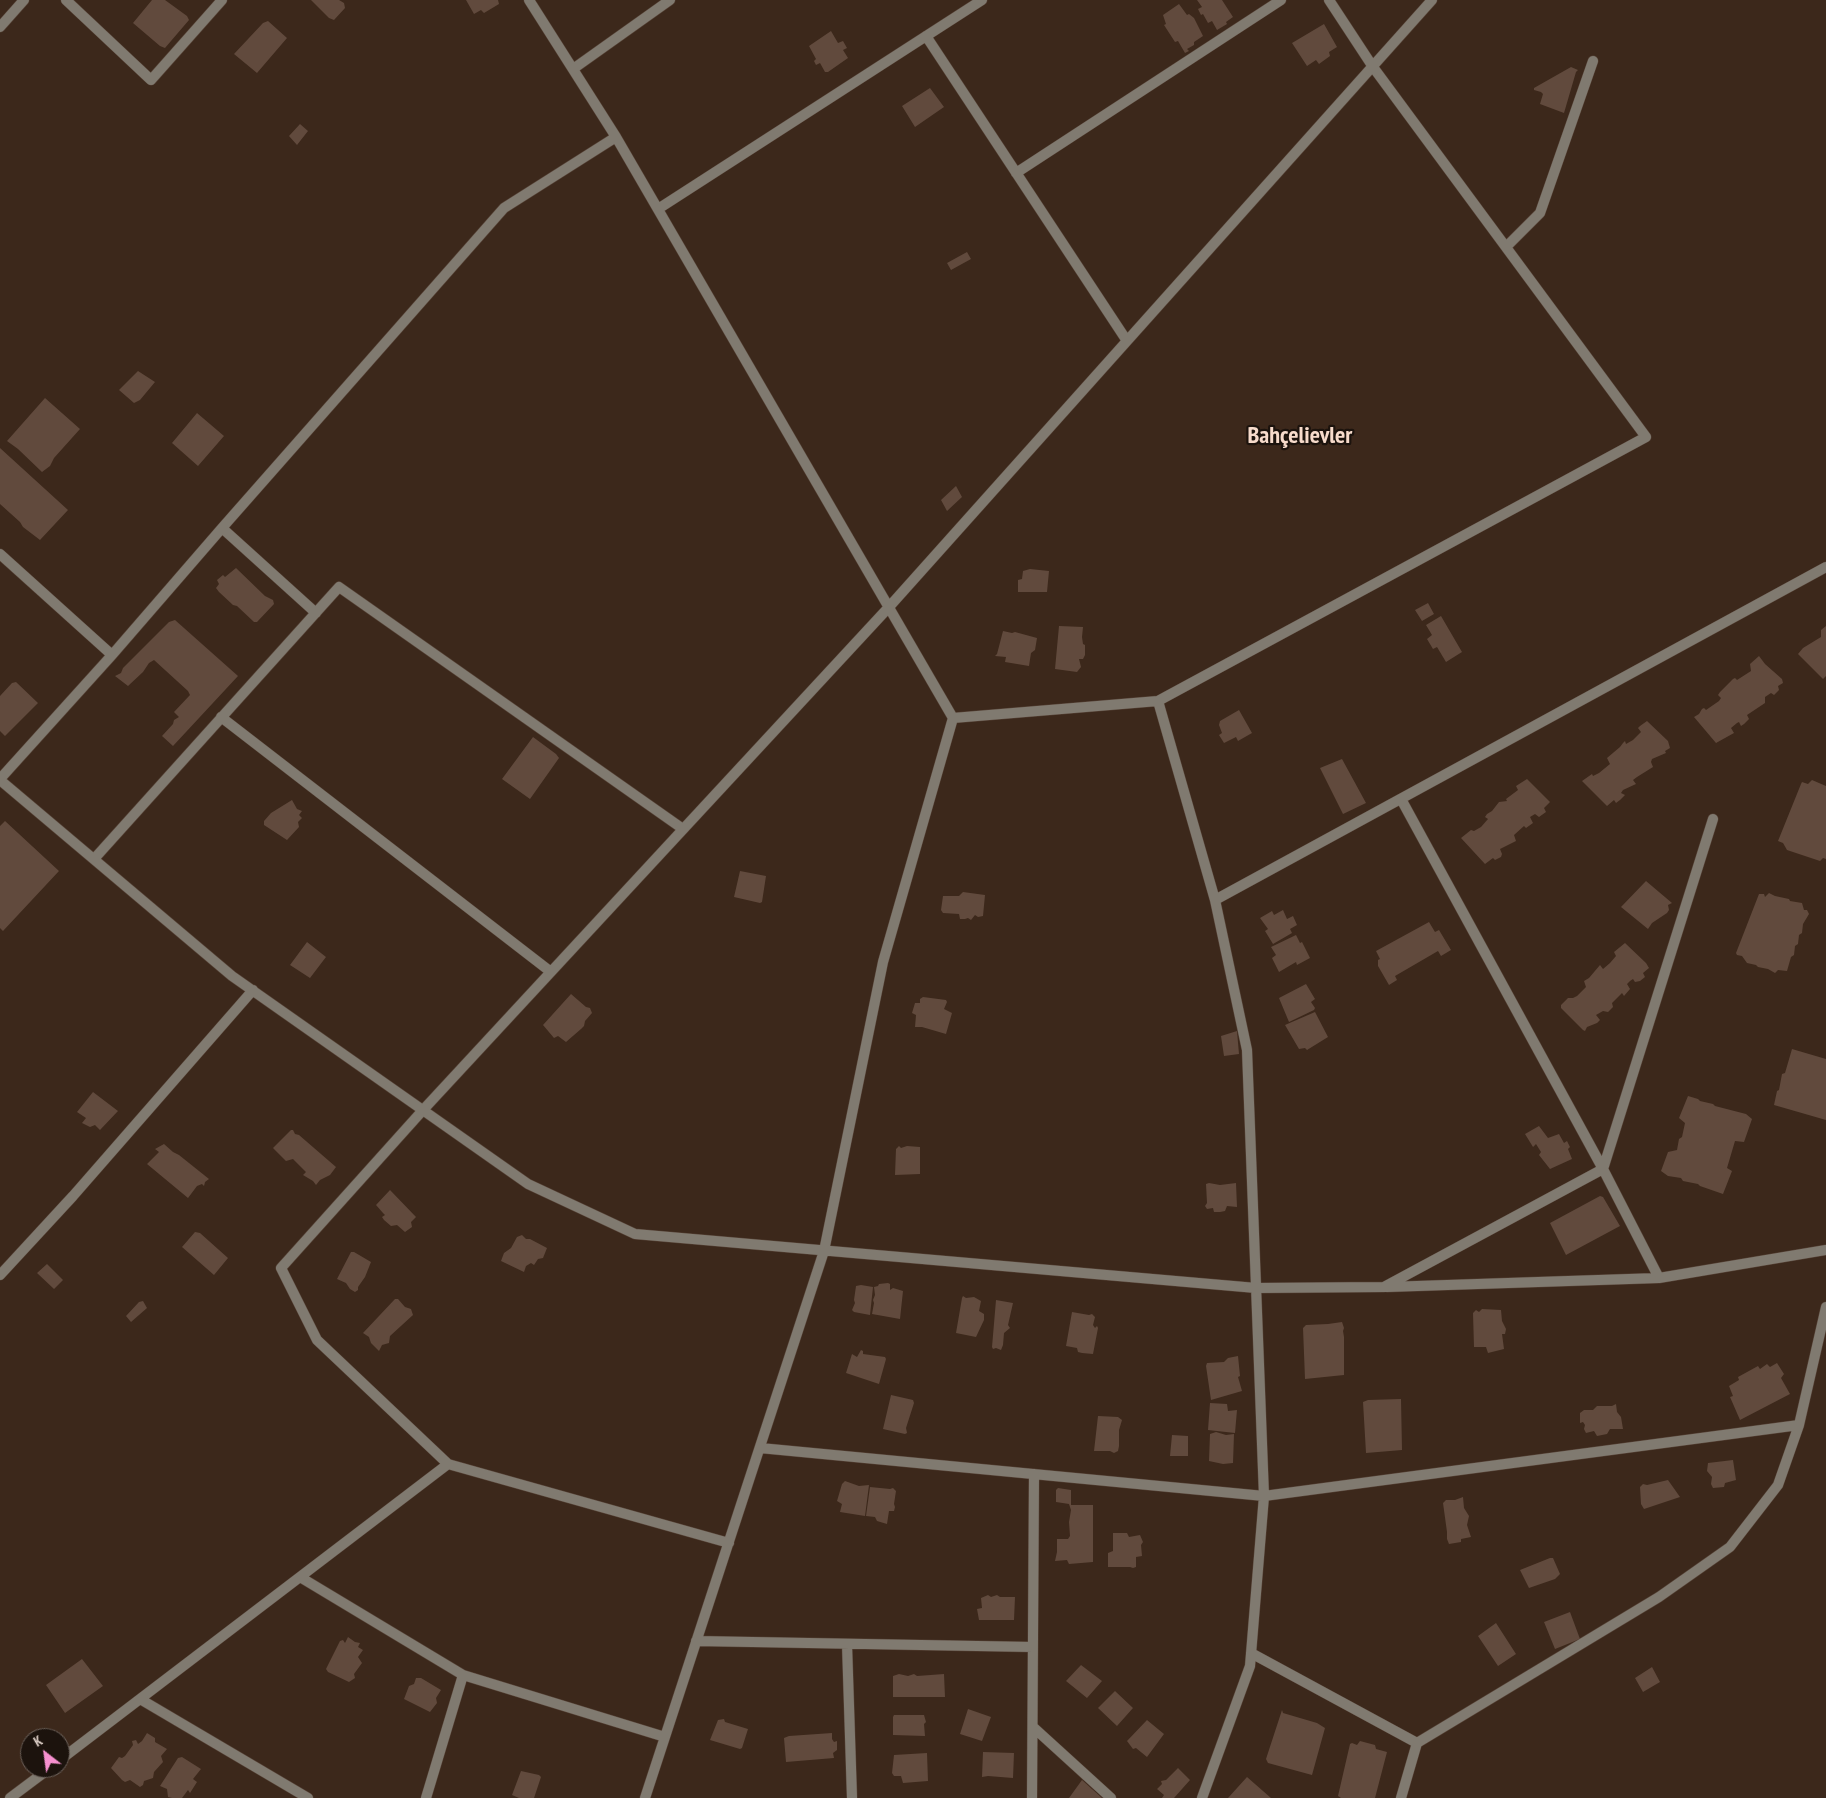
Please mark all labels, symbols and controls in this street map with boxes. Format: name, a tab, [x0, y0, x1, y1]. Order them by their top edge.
district label: Bahçelievler	[1248, 422, 1352, 450]
north arrow	[20, 1728, 70, 1778]
text: K	[30, 1731, 46, 1750]

